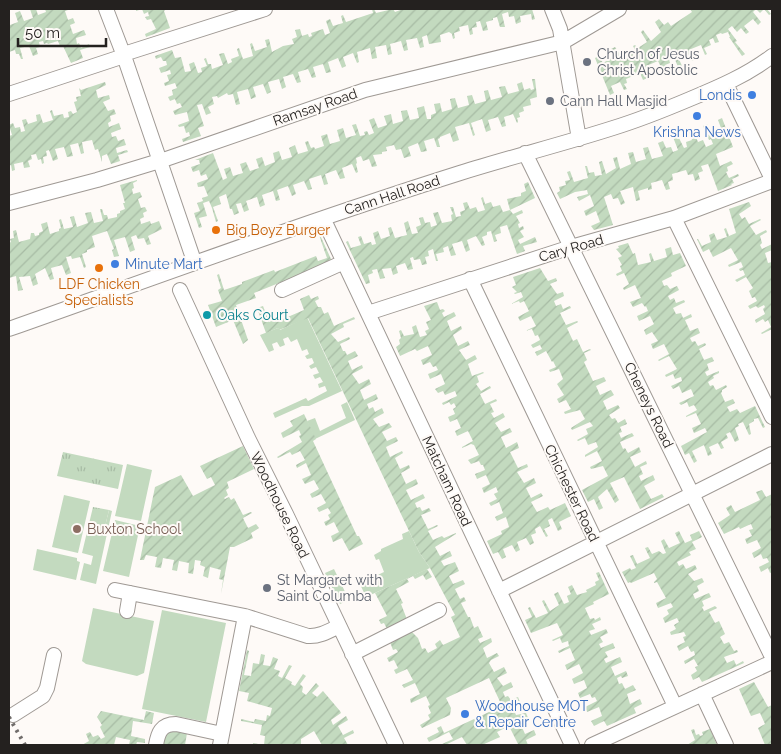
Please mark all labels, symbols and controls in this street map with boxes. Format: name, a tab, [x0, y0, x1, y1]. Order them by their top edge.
scale bar	[18, 15, 105, 47]
text: 50 m	[25, 24, 60, 42]
place label: Church of Jesus Christ Apostolic	[597, 46, 700, 78]
marker: Church of Jesus Christ Apostolic	[581, 56, 593, 68]
street label: Ramsay Road	[271, 85, 359, 129]
place label: Londis	[699, 87, 742, 103]
marker: Londis	[746, 89, 758, 101]
place label: Cann Hall Masjid	[560, 93, 667, 109]
marker: Cann Hall Masjid	[544, 95, 556, 107]
marker: Krishna News	[691, 110, 703, 122]
place label: Krishna News	[653, 124, 741, 140]
street label: Cann Hall Road	[342, 172, 442, 218]
place label: Big Boyz Burger	[226, 222, 330, 238]
marker: Big Boyz Burger	[210, 224, 222, 236]
street label: Cary Road	[537, 231, 605, 265]
place label: Minute Mart	[125, 256, 203, 272]
marker: Minute Mart	[109, 258, 121, 270]
marker: LDF Chicken Specialists	[93, 262, 105, 274]
place label: LDF Chicken Specialists	[58, 276, 140, 308]
place label: Oaks Court	[217, 307, 289, 323]
marker: Oaks Court	[201, 309, 213, 321]
street label: Cheneys Road	[621, 359, 677, 451]
street label: Matcham Road	[419, 433, 475, 529]
street label: Chichester Road	[542, 442, 602, 544]
street label: Woodhouse Road	[247, 449, 313, 561]
place label: Buxton School	[87, 521, 181, 537]
marker: Buxton School	[71, 523, 83, 535]
place label: St Margaret with Saint Columba	[277, 572, 382, 604]
marker: St Margaret with Saint Columba	[261, 582, 273, 594]
place label: Woodhouse MOT & Repair Centre	[475, 698, 589, 730]
marker: Woodhouse MOT & Repair Centre	[459, 708, 471, 720]

